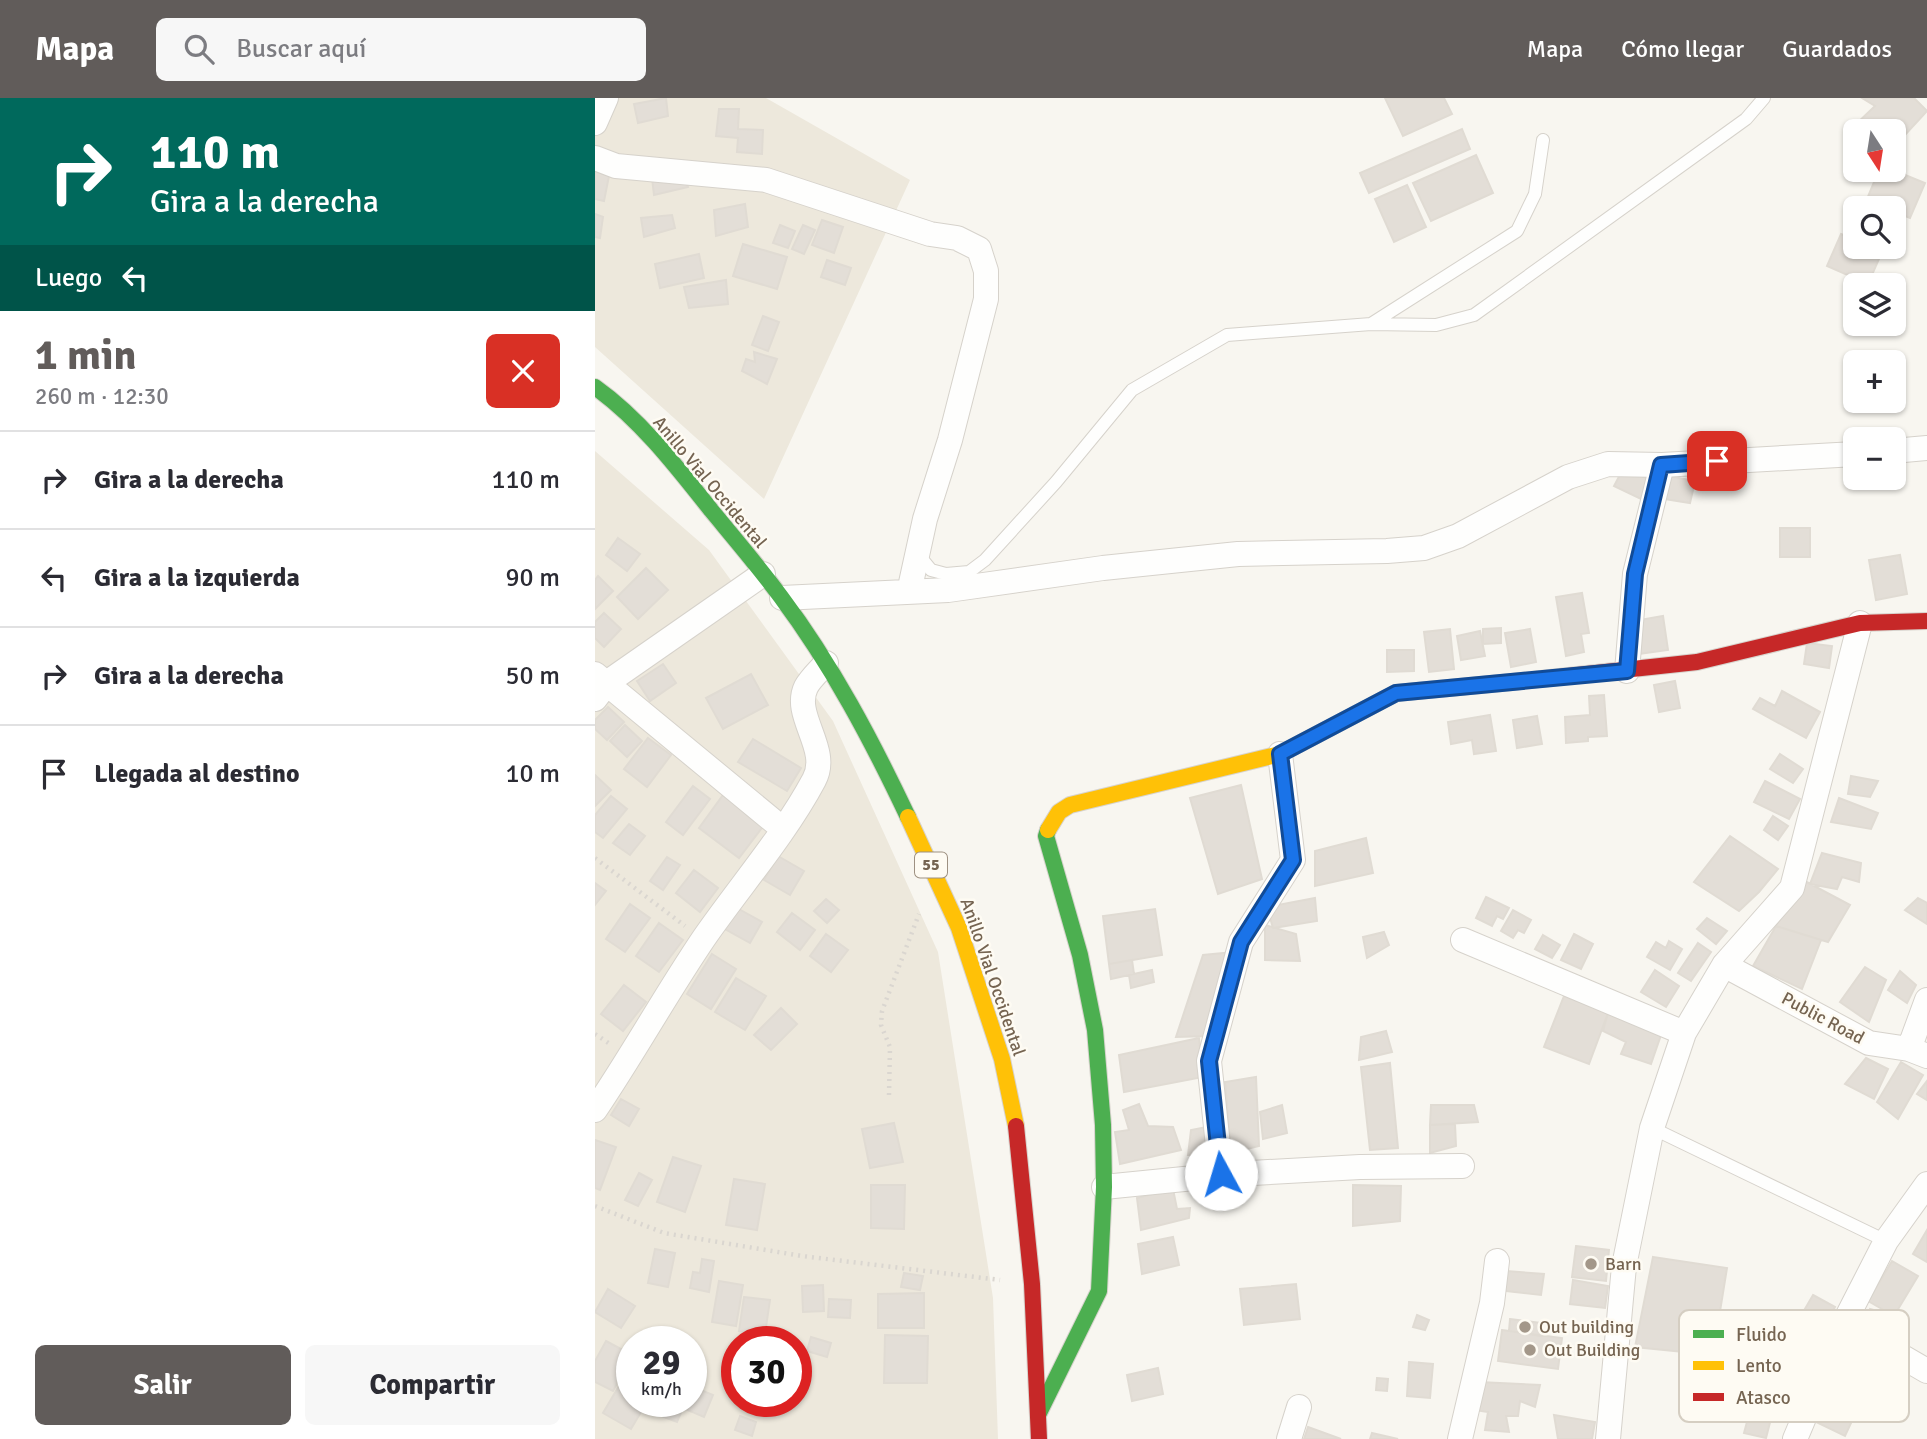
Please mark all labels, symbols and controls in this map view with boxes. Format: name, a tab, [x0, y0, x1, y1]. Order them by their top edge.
search box	[156, 18, 646, 81]
text: Mapa	[35, 29, 114, 70]
icon: search	[180, 30, 218, 68]
text: Buscar aquí	[236, 33, 366, 65]
text: Mapa	[1527, 34, 1583, 64]
text: Cómo llegar	[1621, 34, 1744, 64]
text: Guardados	[1782, 34, 1892, 64]
north arrow	[1843, 119, 1906, 182]
map controls	[1843, 119, 1906, 490]
text: 110 m	[150, 122, 280, 182]
icon: right	[35, 126, 126, 217]
text: Gira a la derecha	[150, 182, 379, 221]
button: search	[1843, 196, 1906, 259]
icon: left	[116, 259, 154, 297]
text: Luego	[35, 262, 102, 294]
button: layers	[1843, 273, 1906, 336]
text: 1 min	[35, 330, 136, 381]
button: close	[486, 334, 560, 408]
button: +	[1843, 350, 1906, 413]
text: 260 m · 12:30	[35, 382, 169, 411]
street label: Anillo Vial Occidental	[648, 411, 772, 553]
button: −	[1843, 427, 1906, 490]
pin	[1687, 431, 1747, 491]
icon: arrive	[1698, 442, 1736, 480]
icon: right	[35, 461, 73, 499]
text: Gira a la derecha	[94, 464, 284, 496]
text: 110 m	[491, 464, 560, 496]
icon: left	[35, 559, 73, 597]
text: Gira a la izquierda	[94, 562, 300, 594]
text: 90 m	[505, 562, 560, 594]
icon: right	[35, 657, 73, 695]
text: Gira a la derecha	[94, 660, 284, 692]
text: 50 m	[505, 660, 560, 692]
icon: arrive	[35, 755, 73, 793]
text: Llegada al destino	[94, 758, 300, 790]
text: 10 m	[505, 758, 560, 790]
road number: 55	[915, 852, 947, 878]
street label: Anillo Vial Occidental	[956, 895, 1030, 1059]
street label: Public Road	[1778, 987, 1868, 1049]
position arrow	[1184, 1137, 1258, 1211]
place label: Barn	[1605, 1253, 1641, 1275]
marker: Barn	[1583, 1256, 1599, 1272]
legend	[1679, 1310, 1909, 1422]
place label: Out building	[1539, 1316, 1634, 1338]
marker: Out building	[1517, 1319, 1533, 1335]
text: Fluido	[1736, 1323, 1787, 1347]
speed limit sign: 30	[721, 1326, 812, 1417]
place label: Out Building	[1544, 1339, 1640, 1361]
text: 29	[643, 1341, 680, 1384]
marker: Out Building	[1522, 1342, 1538, 1358]
button: Salir	[35, 1345, 291, 1425]
button: Compartir	[305, 1345, 560, 1425]
text: Lento	[1736, 1354, 1782, 1378]
text: km/h	[641, 1378, 682, 1400]
text: Atasco	[1736, 1386, 1791, 1410]

